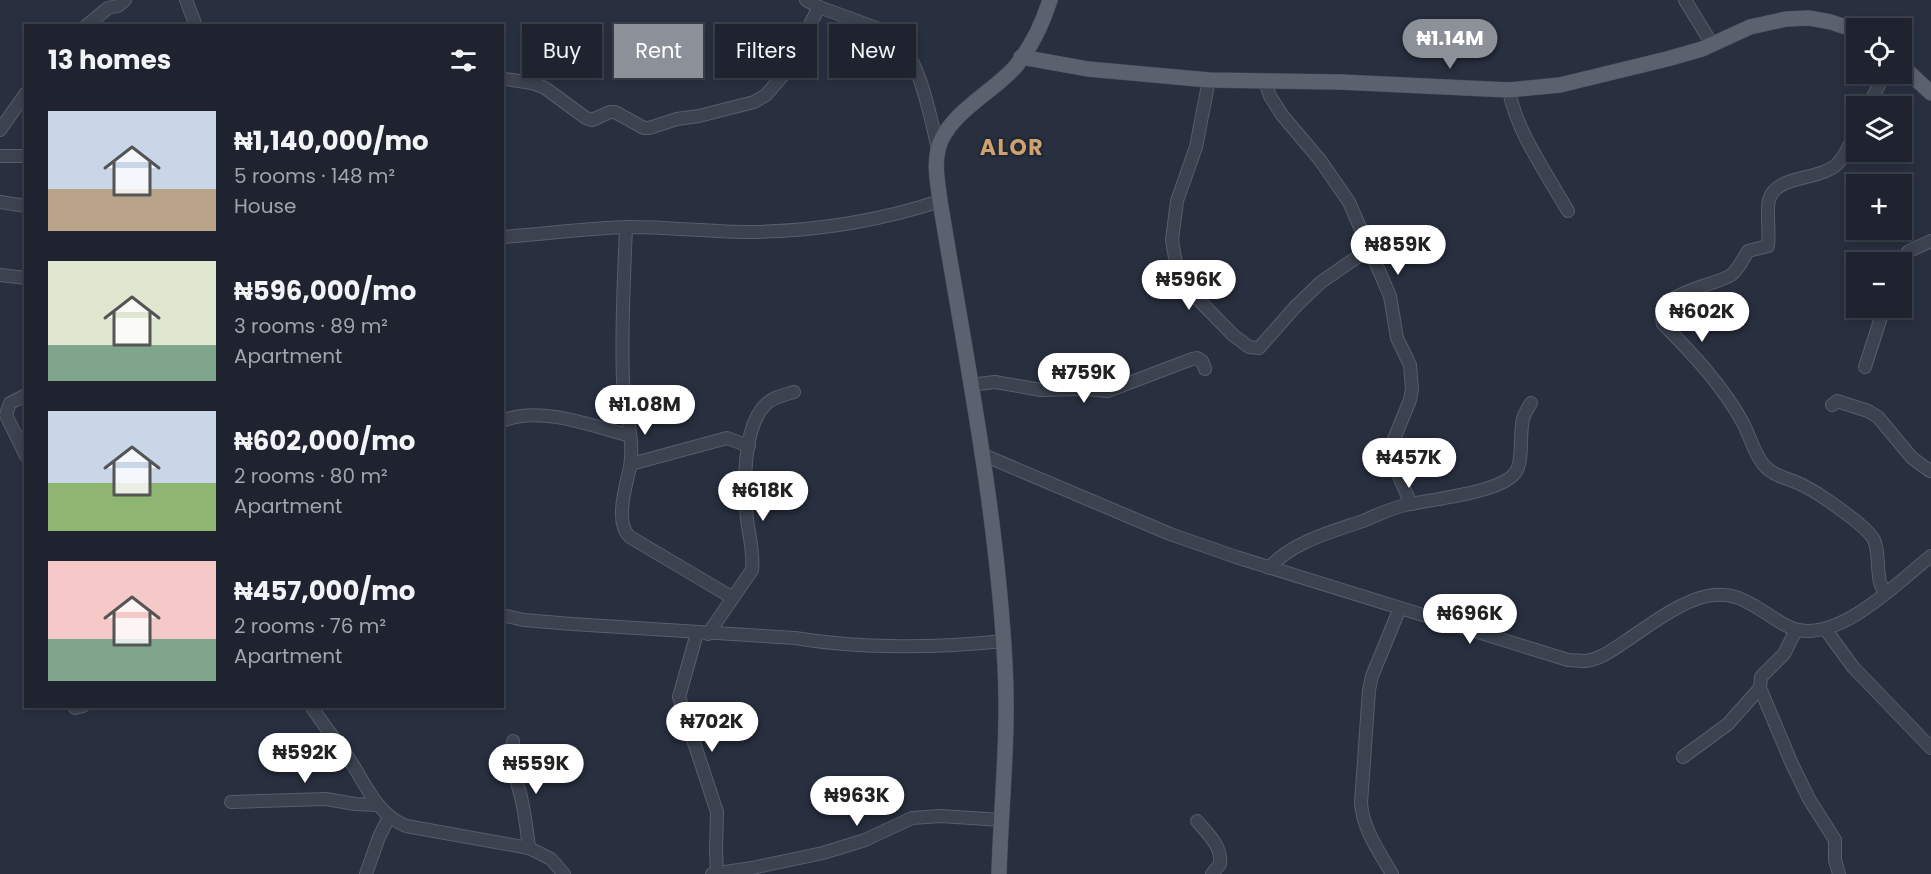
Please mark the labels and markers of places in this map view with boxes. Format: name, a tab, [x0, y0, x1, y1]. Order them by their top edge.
pin: ₦1.14M	[1401, 19, 1499, 70]
pin: ₦859K	[1356, 225, 1440, 276]
pin: ₦596K	[1147, 260, 1231, 311]
pin: ₦602K	[1660, 292, 1744, 343]
pin: ₦759K	[1042, 353, 1126, 404]
pin: ₦1.08M	[596, 385, 694, 436]
pin: ₦457K	[1367, 438, 1451, 489]
pin: ₦618K	[721, 471, 805, 522]
pin: ₦696K	[1428, 594, 1512, 645]
pin: ₦702K	[670, 702, 754, 753]
pin: ₦592K	[263, 733, 347, 784]
pin: ₦559K	[494, 744, 578, 795]
pin: ₦963K	[815, 776, 899, 827]

